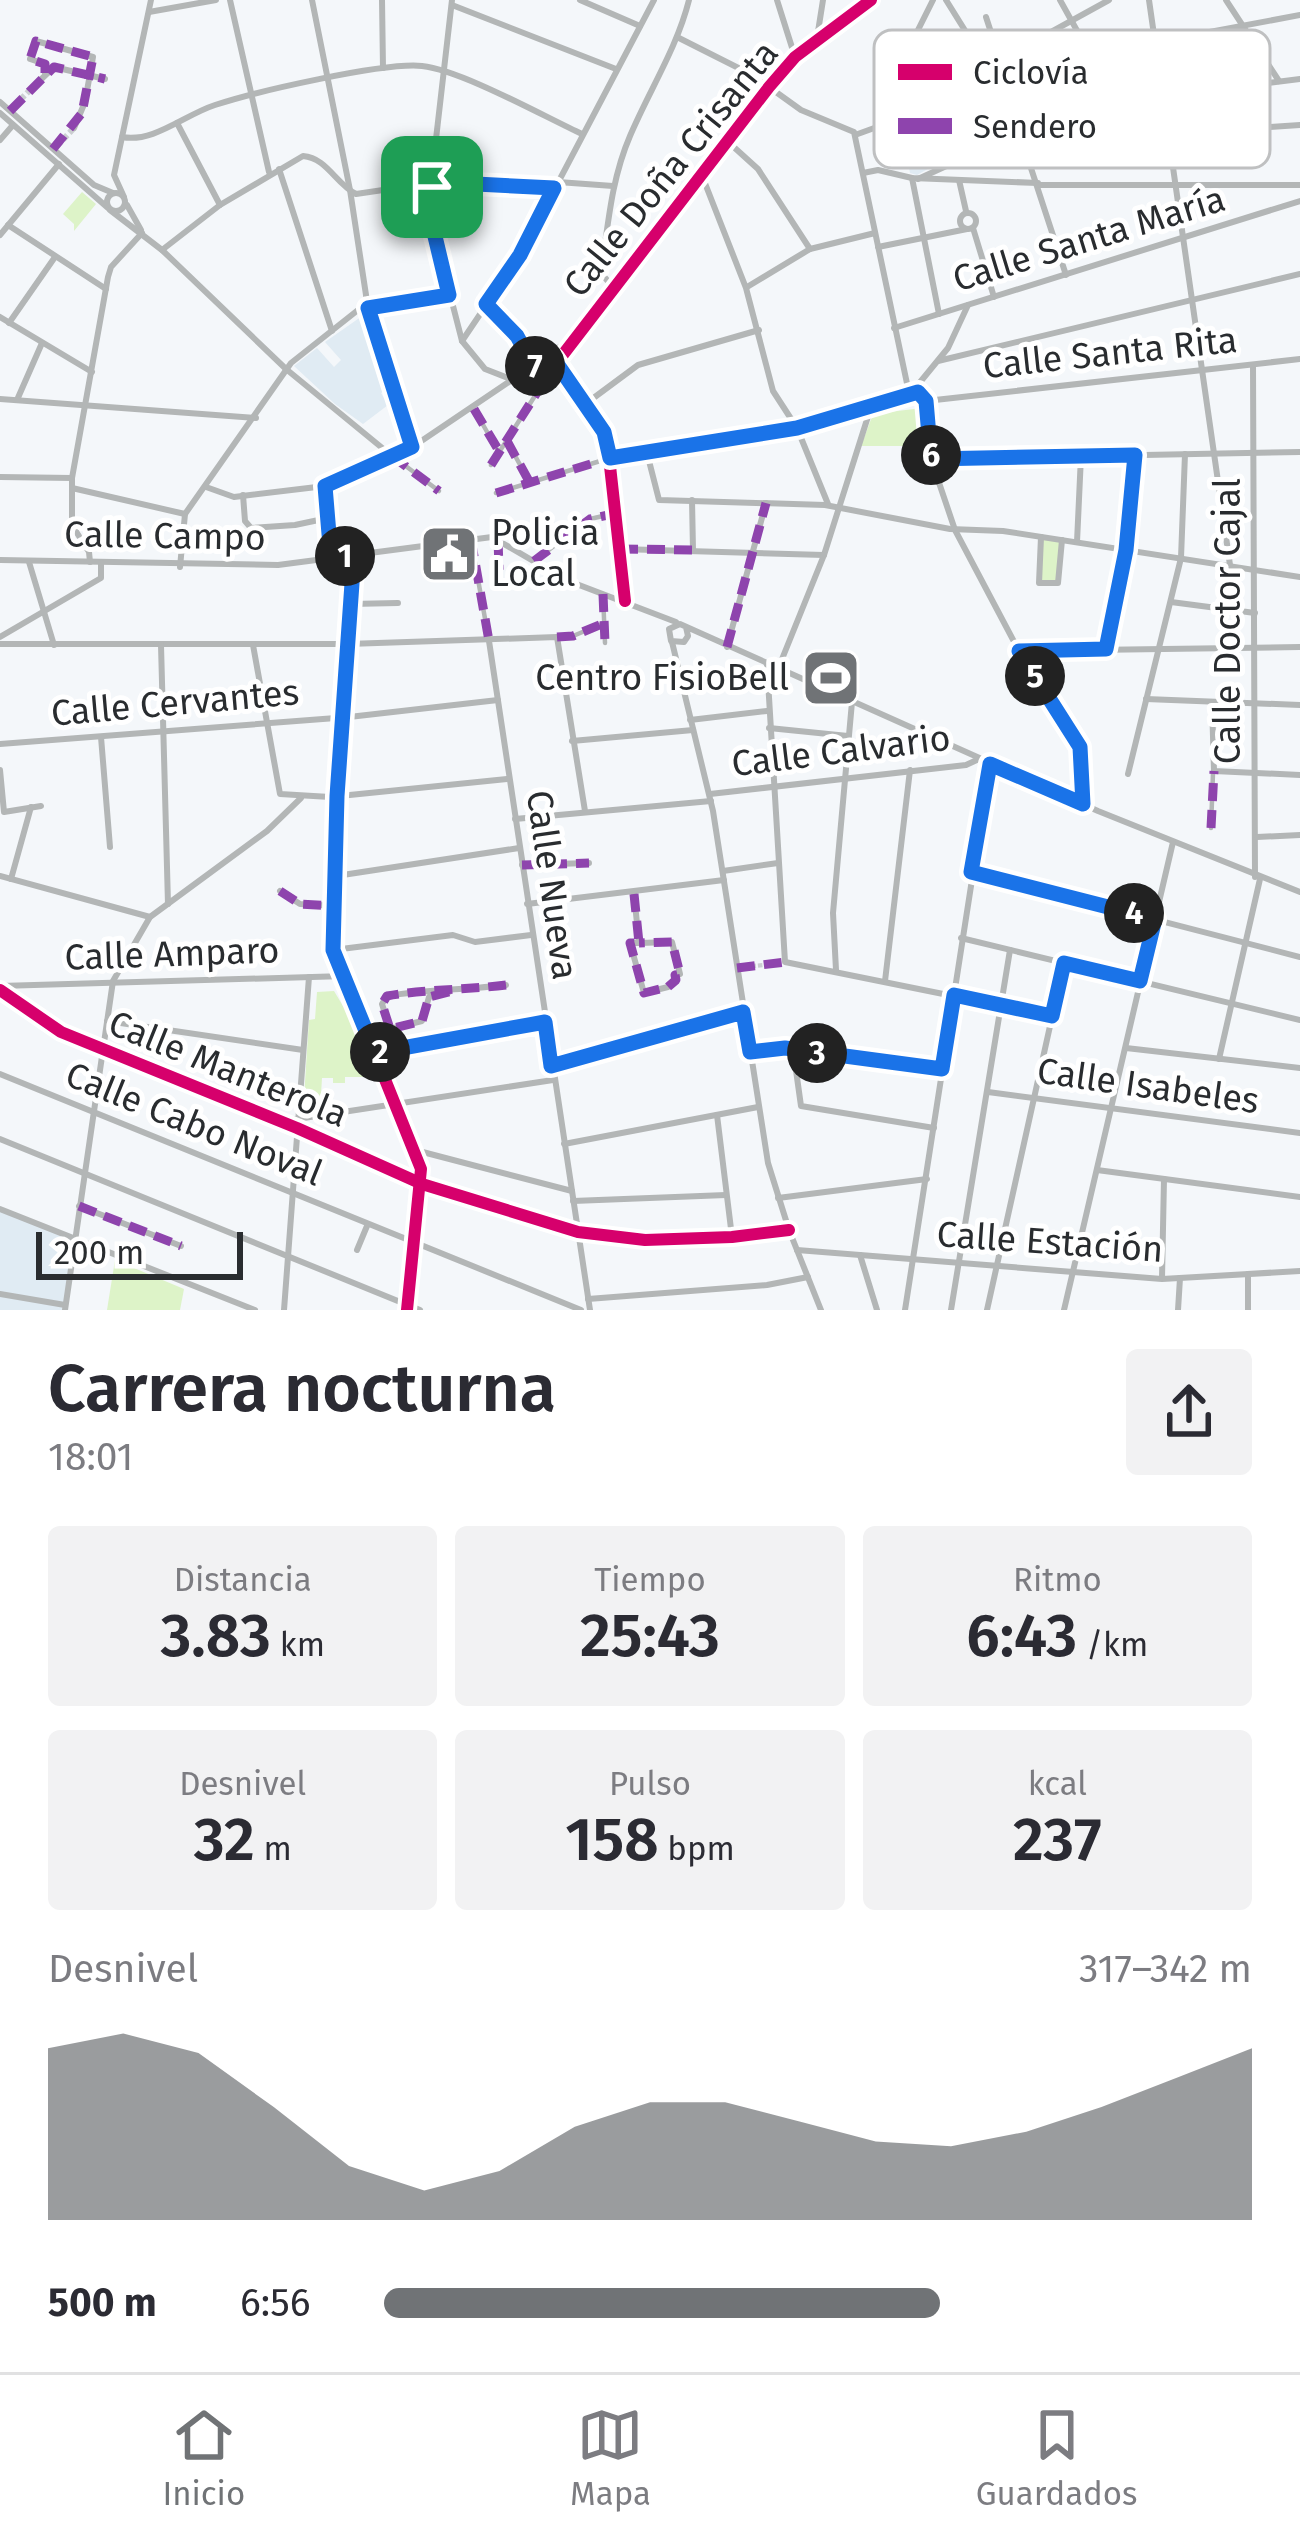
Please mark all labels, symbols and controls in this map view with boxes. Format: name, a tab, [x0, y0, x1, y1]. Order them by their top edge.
legend	[874, 30, 1270, 168]
street label: Calle Doña Crisanta	[554, 32, 788, 306]
text: Ciclovía	[973, 53, 1089, 93]
text: Sendero	[973, 107, 1097, 147]
pin	[381, 136, 483, 238]
icon: arrive	[399, 154, 465, 220]
street label: Calle Santa María	[947, 177, 1231, 301]
street label: Calle Santa Rita	[981, 318, 1239, 388]
pin: 7	[505, 336, 565, 396]
text: 7	[527, 346, 543, 386]
pin: 6	[901, 425, 961, 485]
text: 6	[922, 435, 940, 475]
street label: Calle Doctor Cajal	[1206, 478, 1250, 764]
place label: Policia Local	[491, 511, 600, 596]
street label: Calle Campo	[64, 512, 266, 560]
public building icon: Policia Local	[418, 523, 480, 585]
pin: 1	[315, 526, 375, 586]
text: 1	[337, 536, 353, 576]
pin: 5	[1005, 646, 1065, 706]
sports icon: Centro FisioBell	[800, 647, 862, 709]
place label: Centro FisioBell	[535, 656, 789, 700]
text: 5	[1026, 656, 1044, 696]
street label: Calle Cervantes	[49, 670, 301, 736]
street label: Calle Calvario	[729, 716, 953, 786]
street label: Calle Nueva	[517, 787, 587, 983]
pin: 4	[1104, 883, 1164, 943]
text: 4	[1125, 893, 1143, 933]
street label: Calle Amparo	[64, 928, 280, 980]
street label: Calle Manterola	[102, 1001, 354, 1137]
pin: 2	[350, 1022, 410, 1082]
pin: 3	[787, 1023, 847, 1083]
text: 2	[371, 1032, 389, 1072]
text: 3	[808, 1033, 826, 1073]
street label: Calle Isabeles	[1034, 1049, 1262, 1123]
street label: Calle Cabo Noval	[59, 1053, 329, 1195]
street label: Calle Estación	[935, 1212, 1165, 1272]
scale bar	[36, 1226, 243, 1279]
text: 200 m	[54, 1233, 144, 1273]
text: Carrera nocturna	[48, 1349, 556, 1428]
button: share	[1126, 1349, 1252, 1475]
text: 18:01	[48, 1434, 133, 1480]
text: Distancia	[174, 1560, 312, 1600]
text: Tiempo	[594, 1560, 706, 1600]
text: Ritmo	[1013, 1560, 1102, 1600]
text: 3.83	[160, 1600, 271, 1672]
text: 25:43	[580, 1600, 720, 1672]
text: 6:43	[966, 1600, 1077, 1672]
text: km	[271, 1625, 325, 1665]
text: /km	[1077, 1625, 1148, 1665]
text: Desnivel	[179, 1764, 306, 1804]
text: Pulso	[609, 1764, 691, 1804]
text: kcal	[1028, 1764, 1087, 1804]
text: 32	[194, 1804, 255, 1876]
text: 158	[565, 1804, 659, 1876]
text: 237	[1013, 1804, 1102, 1876]
text: m	[255, 1829, 292, 1869]
text: bpm	[659, 1829, 735, 1869]
text: Desnivel	[48, 1946, 198, 1992]
text: 317–342 m	[1079, 1946, 1252, 1992]
text: 500 m	[48, 2280, 157, 2326]
text: 6:56	[240, 2280, 311, 2326]
tab: Inicio	[162, 2402, 245, 2514]
tab: Mapa	[570, 2402, 651, 2514]
tab: Guardados	[976, 2402, 1138, 2514]

